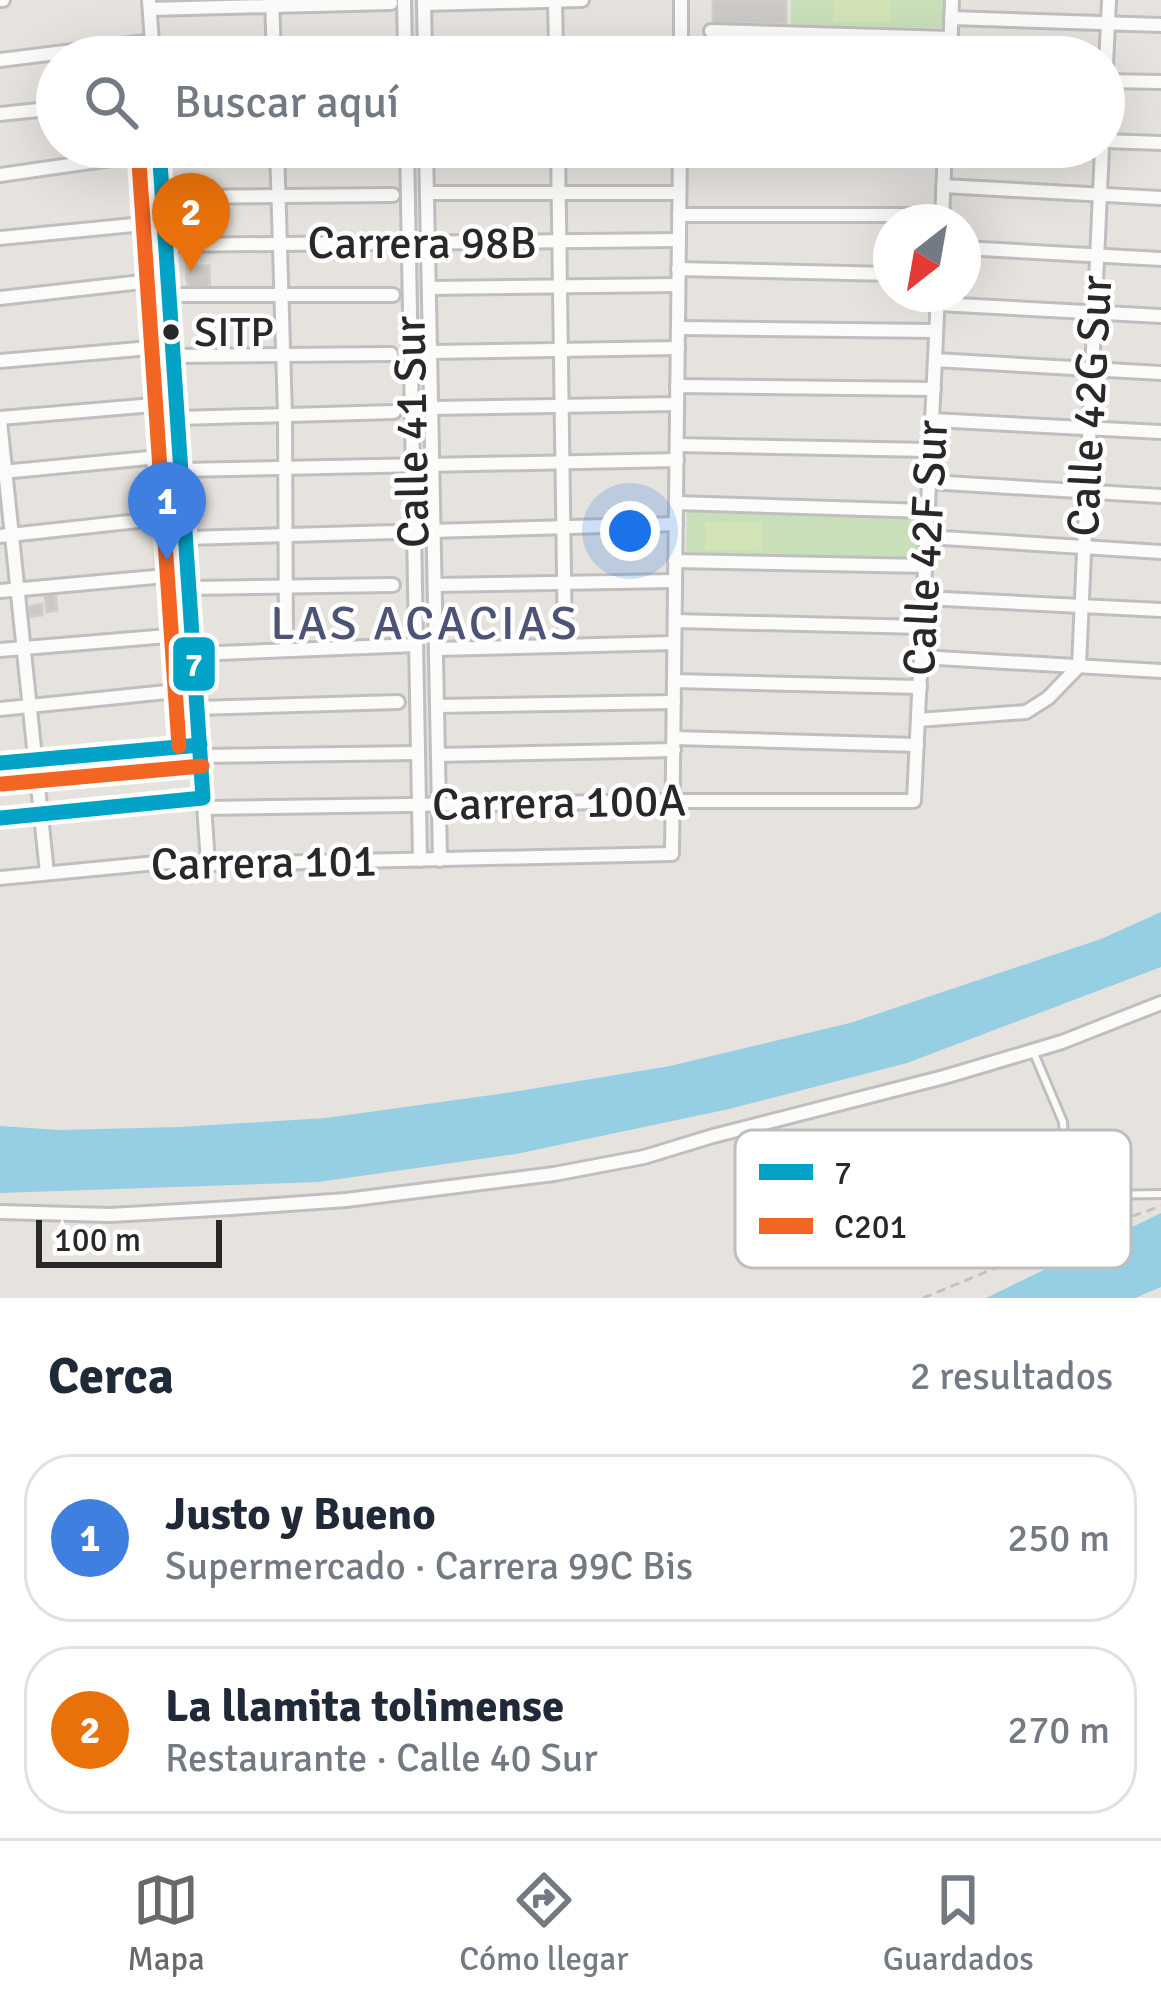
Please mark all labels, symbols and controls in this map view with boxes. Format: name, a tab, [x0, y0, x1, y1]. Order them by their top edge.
search box	[36, 36, 1125, 168]
icon: search	[78, 69, 144, 135]
text: Buscar aquí	[174, 75, 399, 130]
pin: 2	[152, 173, 230, 272]
north arrow	[873, 204, 981, 312]
street label: Carrera 98B	[307, 216, 537, 271]
street label: Calle 42G Sur	[1056, 274, 1124, 538]
place label: SITP	[194, 307, 274, 358]
street label: Calle 41 Sur	[382, 315, 442, 549]
marker: SITP	[160, 321, 182, 343]
street label: Calle 42F Sur	[892, 418, 960, 677]
pin: 1	[128, 462, 206, 561]
your location	[600, 501, 660, 561]
district label: LAS ACACIAS	[270, 594, 580, 653]
line badge: 7	[171, 635, 217, 693]
text: 7	[185, 645, 203, 686]
street label: Carrera 100A	[432, 773, 686, 833]
street label: Carrera 101	[150, 834, 378, 892]
legend	[735, 1130, 1131, 1268]
text: 7	[834, 1153, 852, 1194]
text: C201	[834, 1207, 907, 1248]
scale bar	[36, 1214, 222, 1267]
text: 100 m	[54, 1220, 141, 1261]
text: Cerca	[48, 1345, 174, 1408]
text: 2 resultados	[910, 1352, 1113, 1400]
text: Justo y Bueno	[165, 1487, 436, 1542]
text: 1	[79, 1514, 101, 1562]
text: 250 m	[1007, 1514, 1110, 1562]
text: Supermercado · Carrera 99C Bis	[165, 1542, 693, 1590]
text: La llamita tolimense	[165, 1679, 564, 1734]
text: 2	[79, 1706, 101, 1754]
text: 270 m	[1007, 1706, 1110, 1754]
text: Restaurante · Calle 40 Sur	[165, 1734, 598, 1782]
tab: Mapa	[127, 1867, 205, 1980]
tab: Cómo llegar	[459, 1867, 628, 1980]
tab: Guardados	[883, 1867, 1034, 1980]

